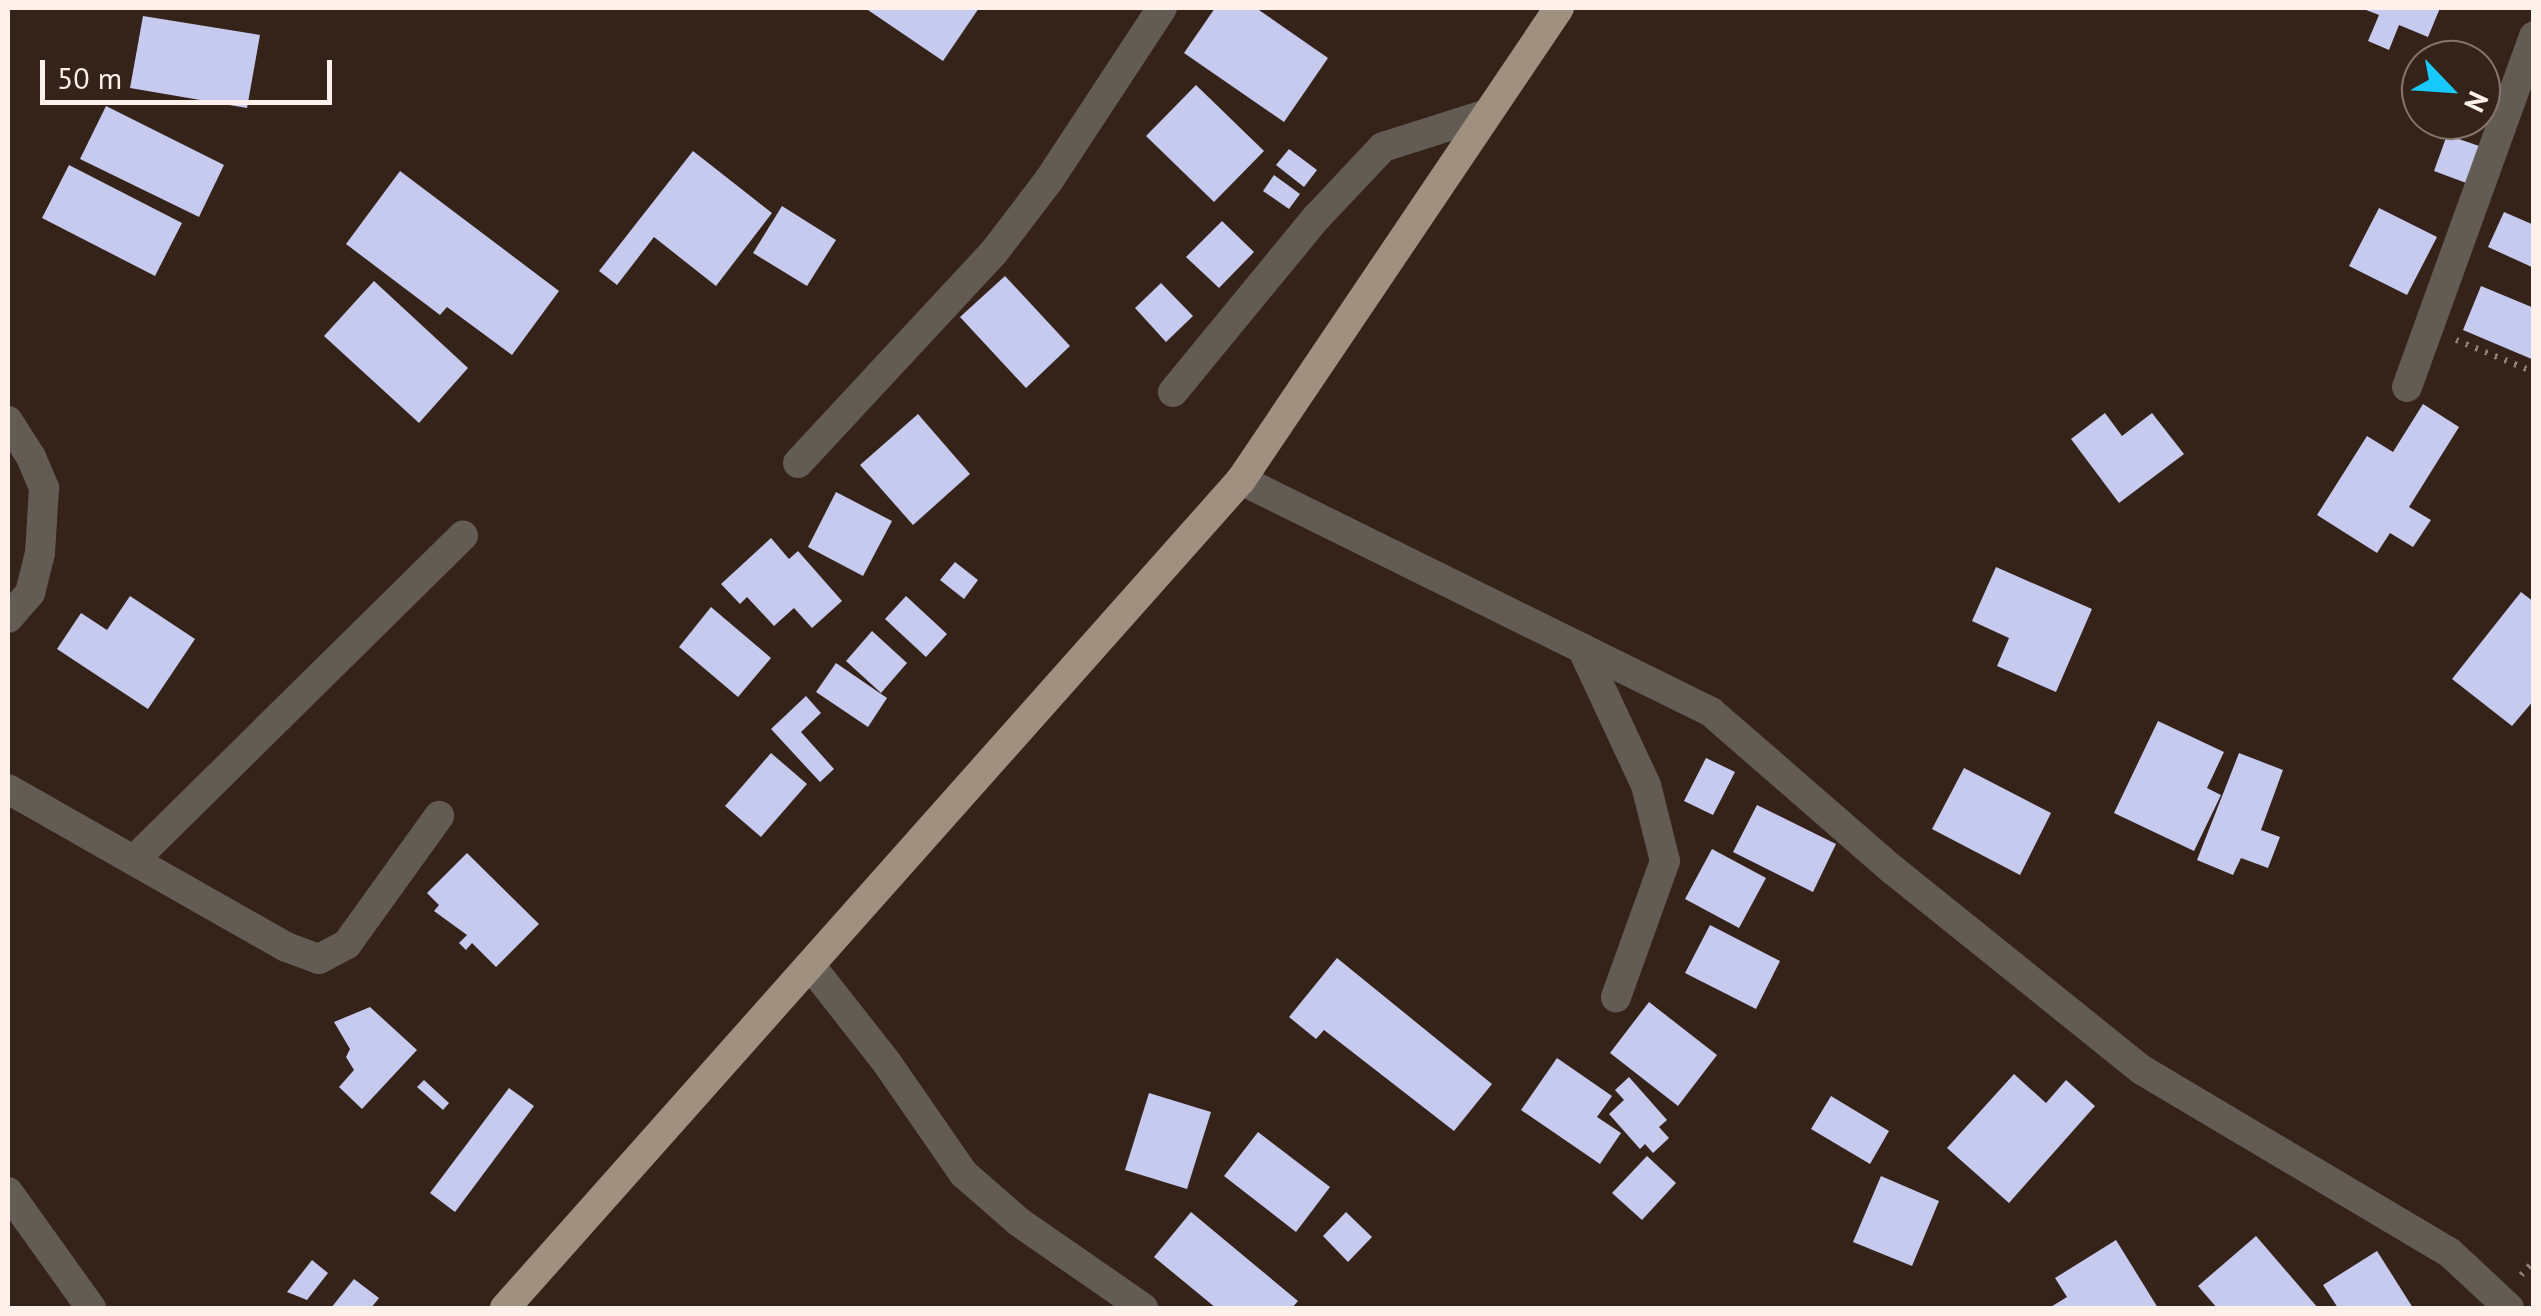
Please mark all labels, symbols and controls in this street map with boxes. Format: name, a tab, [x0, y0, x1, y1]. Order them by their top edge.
scale bar	[45, 40, 338, 102]
north arrow	[2401, 40, 2501, 140]
text: 50 m	[57, 58, 122, 97]
text: N	[2456, 86, 2497, 118]

